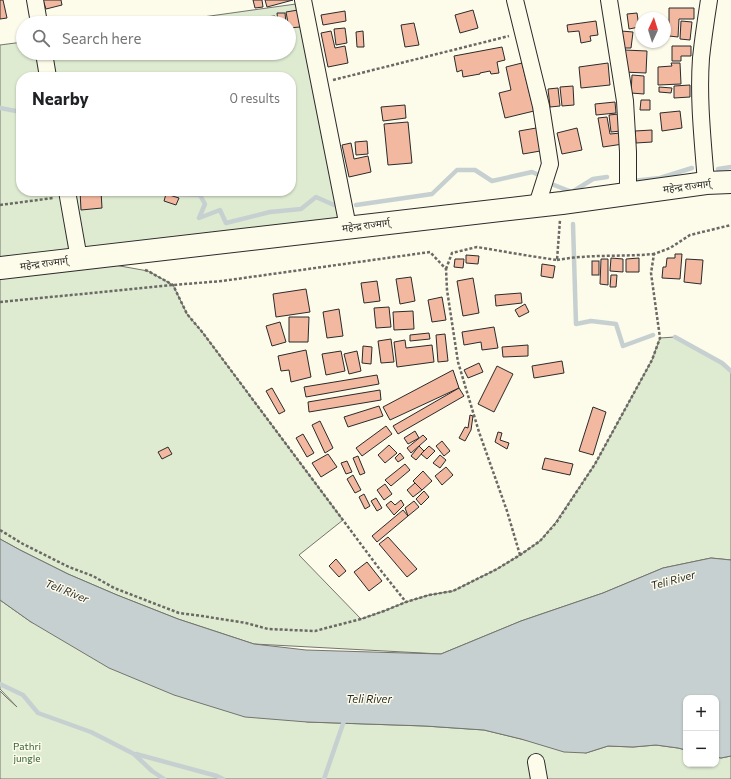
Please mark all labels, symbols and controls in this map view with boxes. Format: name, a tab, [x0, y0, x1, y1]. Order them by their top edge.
north arrow	[635, 12, 671, 48]
search box	[16, 16, 296, 60]
icon: search	[30, 27, 52, 49]
text: Search here	[62, 29, 141, 47]
text: Nearby	[32, 88, 89, 109]
text: 0 results	[229, 90, 280, 106]
street label: महेन्द्र राज्मार्ग्	[662, 177, 714, 196]
street label: महेन्द्र राज्मार्ग्	[341, 216, 393, 235]
street label: महेन्द्र राज्मार्ग्	[19, 254, 71, 273]
water label: Teli River	[649, 567, 697, 592]
water label: Teli River	[44, 576, 91, 605]
water label: Teli River	[346, 692, 392, 705]
map controls	[683, 695, 719, 767]
button: +	[683, 695, 719, 731]
button: −	[683, 731, 719, 767]
park label: Pathri jungle	[13, 740, 41, 764]

